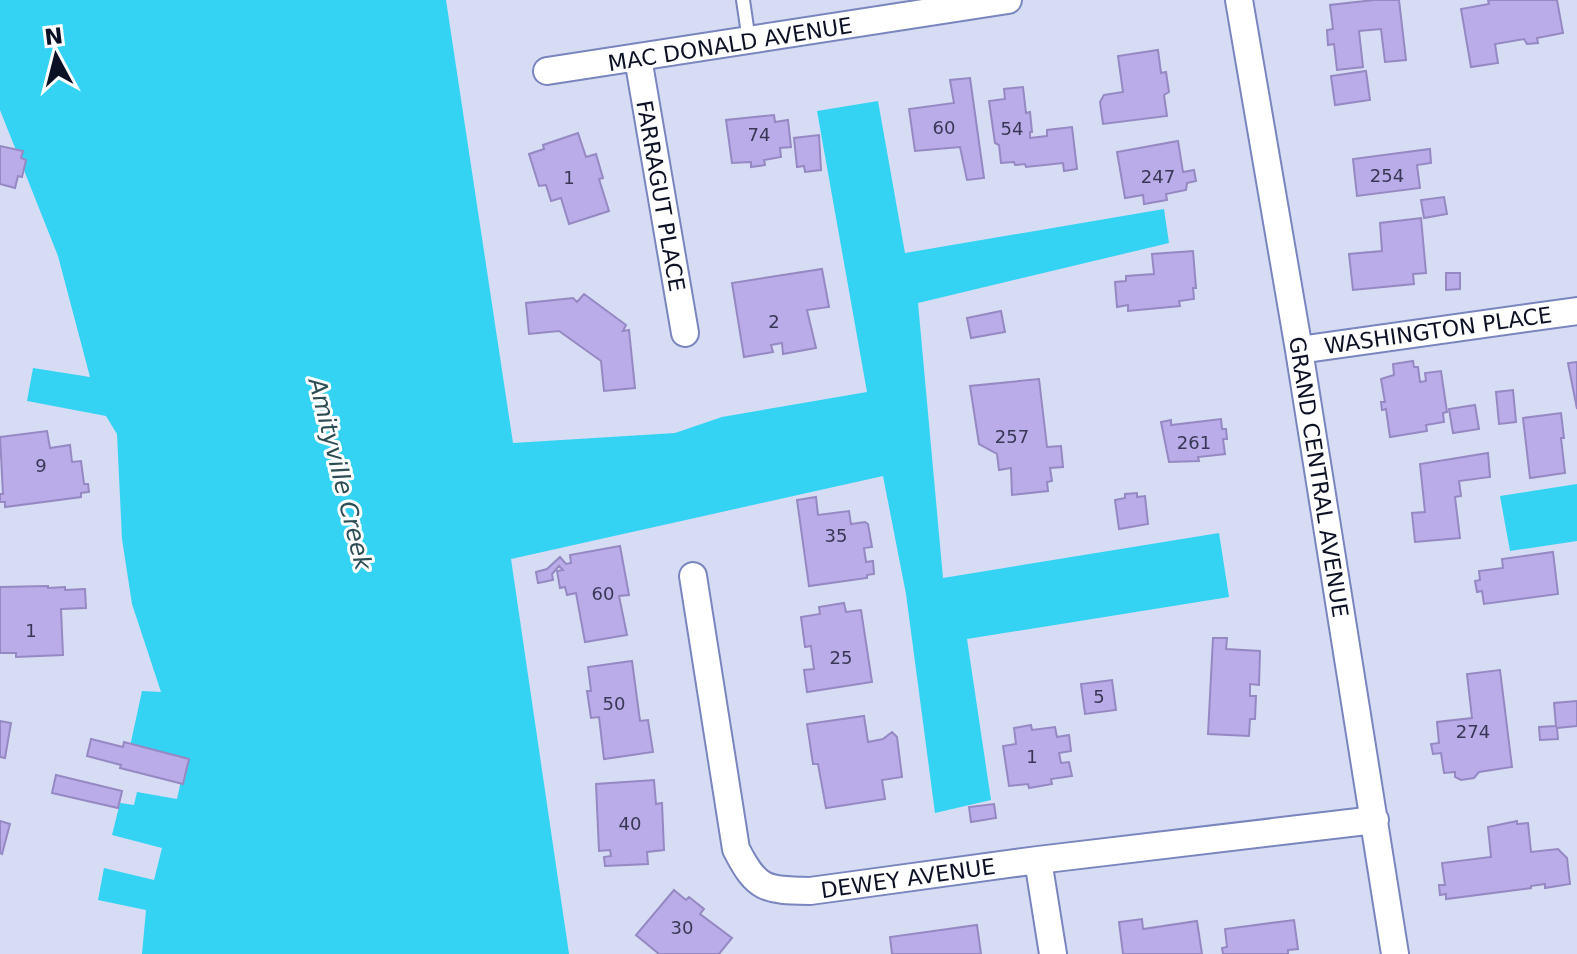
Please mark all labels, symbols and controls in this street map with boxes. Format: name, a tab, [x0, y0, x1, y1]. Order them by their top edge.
street label: MAC DONALD AVENUE	[606, 13, 854, 76]
north arrow	[16, 16, 96, 96]
text: N	[43, 23, 64, 50]
street label: FARRAGUT PLACE	[631, 99, 690, 294]
house number: 60	[933, 117, 955, 138]
house number: 54	[1001, 118, 1023, 139]
house number: 74	[748, 124, 770, 145]
house number: 254	[1370, 165, 1404, 186]
house number: 247	[1141, 166, 1175, 187]
house number: 1	[563, 167, 575, 188]
street label: WASHINGTON PLACE	[1323, 302, 1553, 359]
house number: 2	[768, 311, 780, 332]
street label: GRAND CENTRAL AVENUE	[1284, 335, 1353, 619]
water label: Amityville Creek	[302, 373, 378, 574]
house number: 257	[995, 426, 1029, 447]
house number: 261	[1177, 432, 1211, 453]
house number: 9	[35, 455, 47, 476]
house number: 35	[825, 525, 847, 546]
house number: 60	[592, 583, 614, 604]
house number: 1	[25, 620, 37, 641]
house number: 25	[830, 647, 852, 668]
house number: 5	[1093, 686, 1105, 707]
house number: 50	[603, 693, 625, 714]
house number: 274	[1456, 721, 1490, 742]
house number: 1	[1026, 746, 1038, 767]
house number: 40	[619, 813, 641, 834]
street label: DEWEY AVENUE	[819, 854, 997, 903]
house number: 30	[671, 917, 693, 938]

